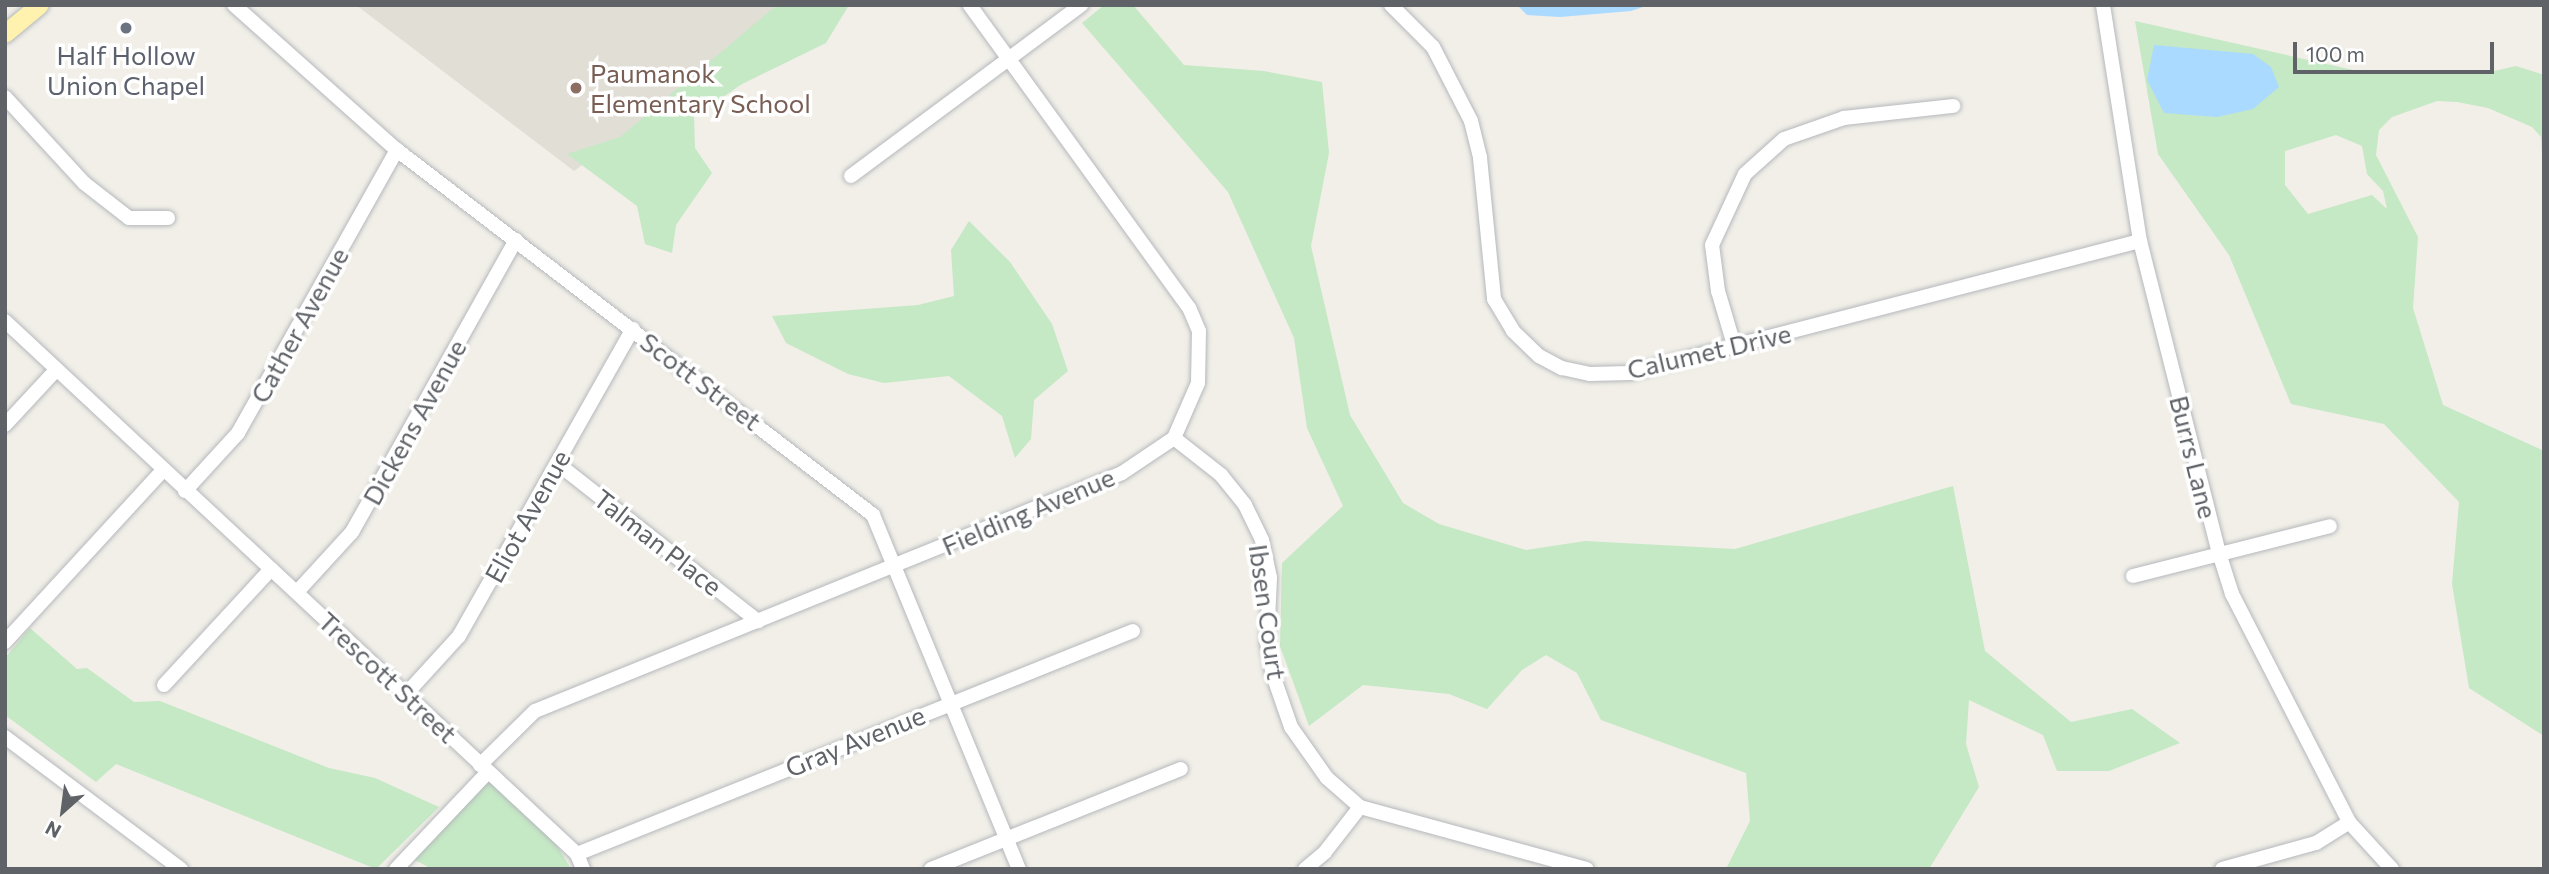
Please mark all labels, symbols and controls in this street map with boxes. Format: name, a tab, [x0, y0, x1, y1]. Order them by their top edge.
marker: Half Hollow Union Chapel	[118, 20, 134, 36]
scale bar	[2297, 28, 2498, 72]
place label: Half Hollow Union Chapel	[47, 39, 205, 100]
text: 100 m	[2306, 41, 2365, 66]
place label: Paumanok Elementary School	[590, 57, 811, 119]
marker: Paumanok Elementary School	[568, 80, 584, 96]
street label: Cather Avenue	[243, 242, 355, 408]
street label: Calumet Drive	[1624, 317, 1794, 385]
street label: Scott Street	[634, 325, 768, 437]
street label: Dickens Avenue	[356, 334, 472, 510]
street label: Burrs Lane	[2164, 392, 2224, 522]
street label: Eliot Avenue	[478, 444, 576, 588]
street label: Fielding Avenue	[937, 461, 1119, 561]
street label: Talman Place	[588, 482, 728, 602]
street label: Ibsen Court	[1243, 542, 1293, 682]
street label: Trescott Street	[312, 605, 464, 749]
street label: Gray Avenue	[781, 699, 929, 783]
north arrow	[28, 776, 98, 846]
text: N	[41, 816, 65, 843]

